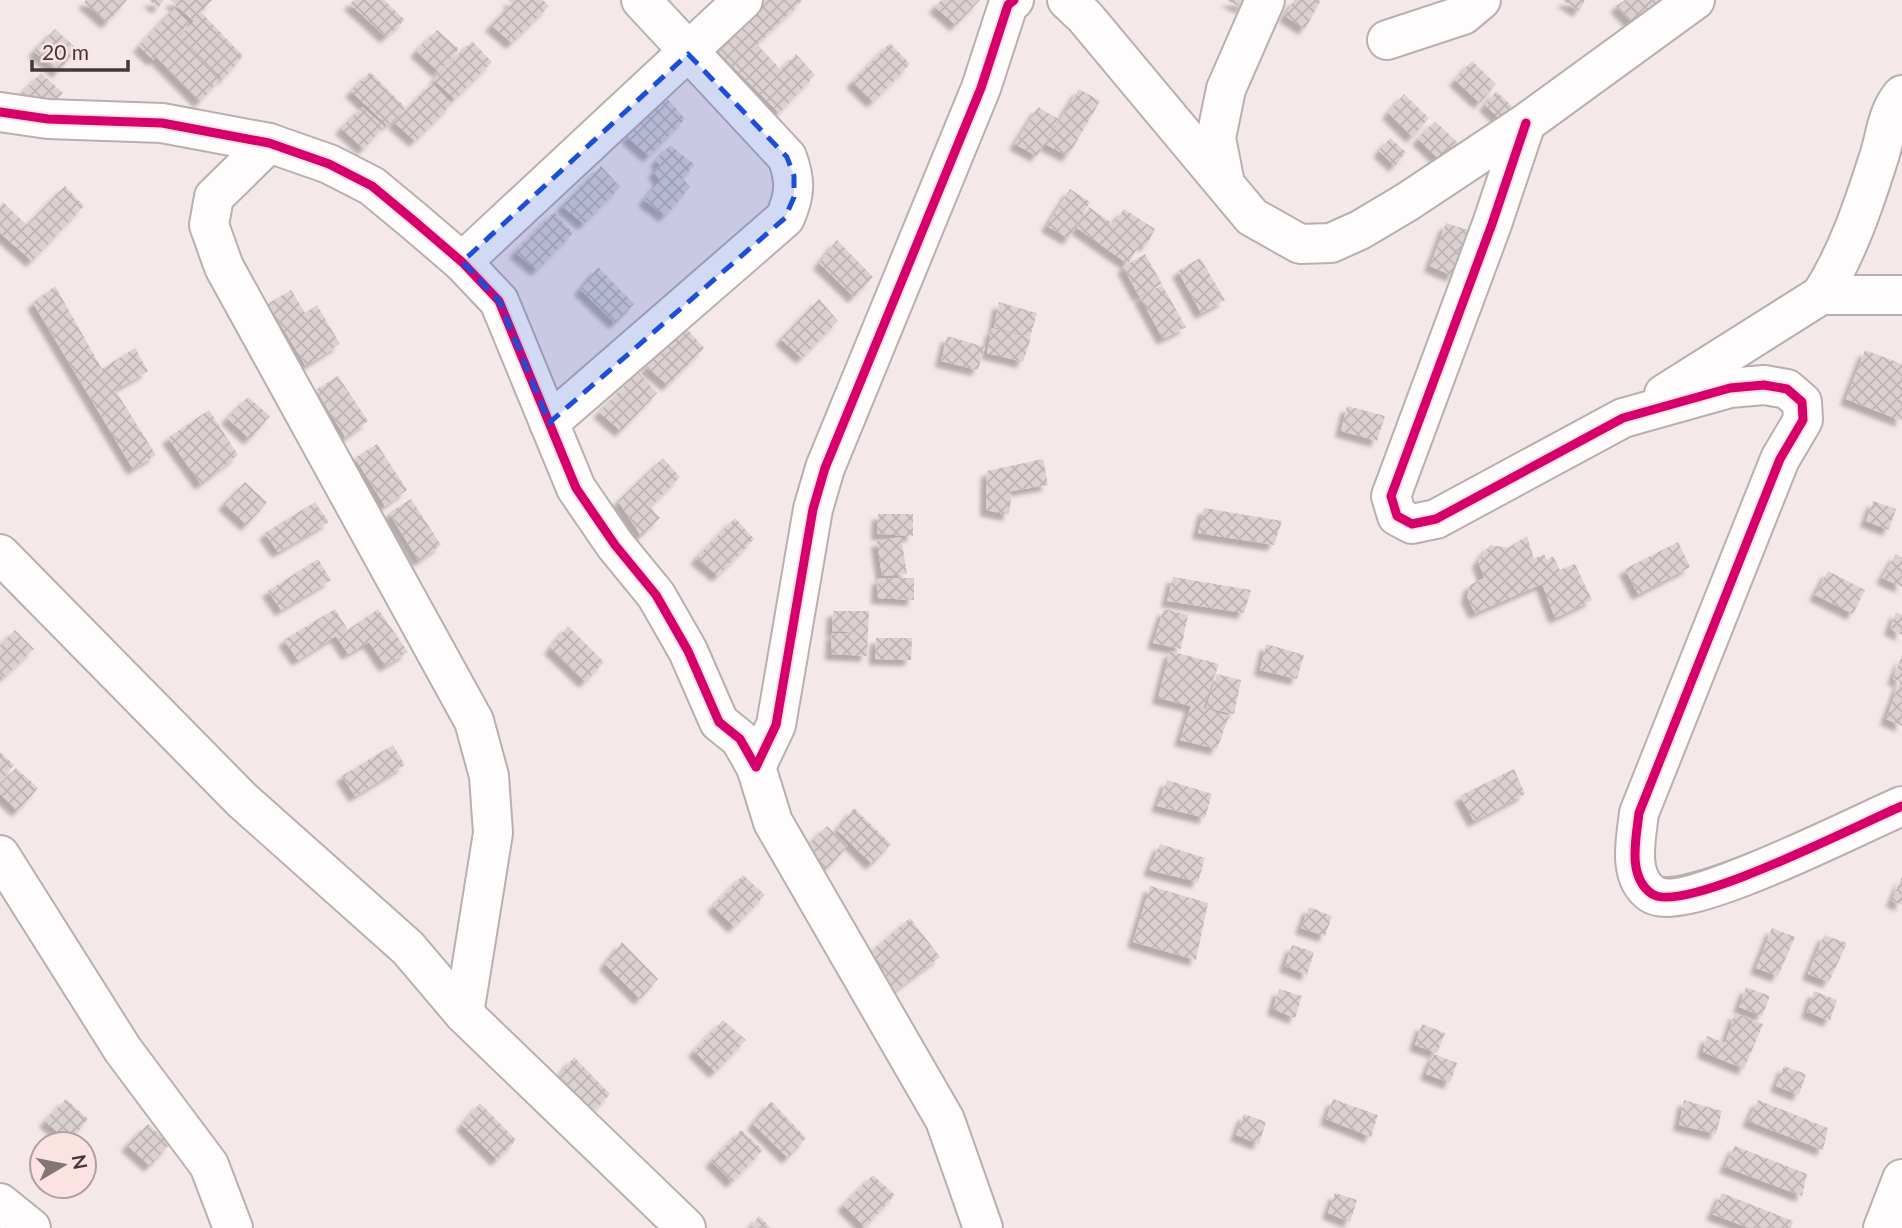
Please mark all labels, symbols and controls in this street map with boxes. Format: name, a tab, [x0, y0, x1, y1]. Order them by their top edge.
scale bar	[32, 28, 128, 72]
text: 20 m	[42, 39, 89, 64]
north arrow	[28, 1130, 98, 1200]
text: N	[68, 1153, 93, 1171]

